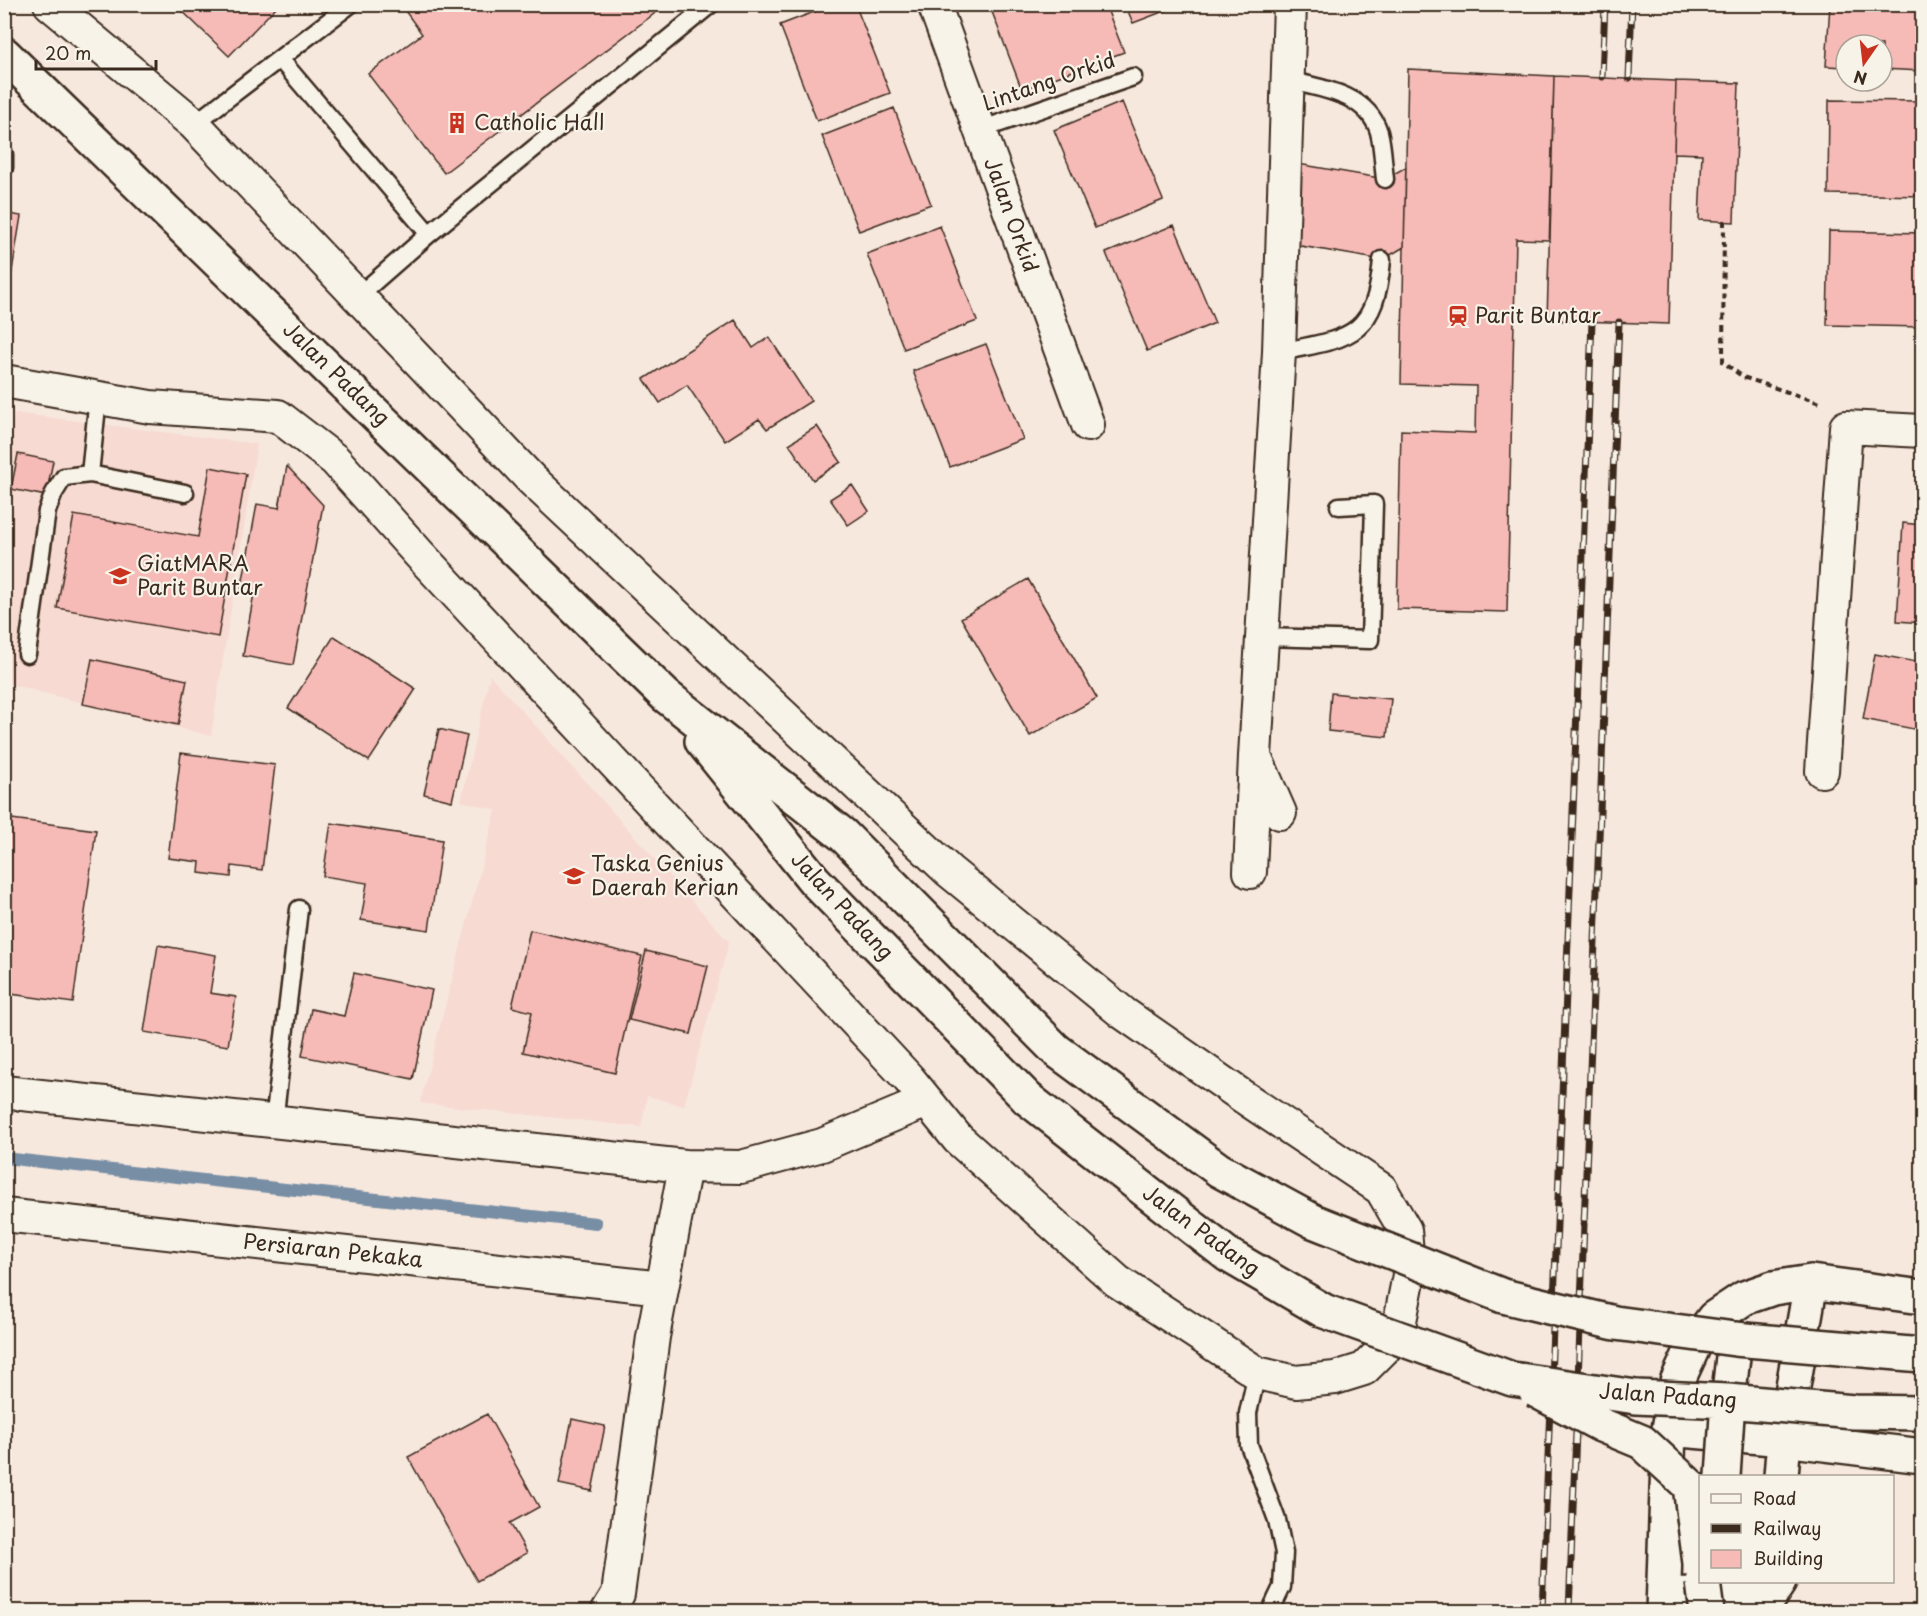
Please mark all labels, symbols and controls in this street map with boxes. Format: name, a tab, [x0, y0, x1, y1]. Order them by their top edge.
scale bar	[36, 33, 156, 71]
north arrow	[1834, 33, 1894, 93]
text: 20 m	[45, 39, 91, 66]
street label: Lintang Orkid	[978, 42, 1119, 118]
text: N	[1851, 65, 1869, 92]
place label: Catholic Hall	[474, 105, 604, 137]
building icon: Catholic Hall	[445, 111, 469, 135]
street label: Jalan Orkid	[977, 152, 1048, 276]
place label: Parit Buntar	[1475, 298, 1601, 330]
station icon: Parit Buntar	[1446, 304, 1470, 328]
street label: Jalan Padang	[277, 313, 398, 432]
place label: GiatMARA Parit Buntar	[137, 546, 263, 602]
school or university icon: GiatMARA Parit Buntar	[108, 564, 132, 588]
street label: Jalan Padang	[785, 843, 902, 966]
place label: Taska Genius Daerah Kerian	[591, 846, 739, 902]
school or university icon: Taska Genius Daerah Kerian	[562, 864, 586, 888]
street label: Jalan Padang	[1137, 1176, 1267, 1283]
street label: Persiaran Pekaka	[242, 1224, 425, 1274]
street label: Jalan Padang	[1598, 1373, 1738, 1415]
legend	[1699, 1475, 1894, 1583]
text: Road	[1753, 1484, 1797, 1511]
text: Railway	[1753, 1514, 1821, 1541]
text: Building	[1753, 1544, 1823, 1571]

